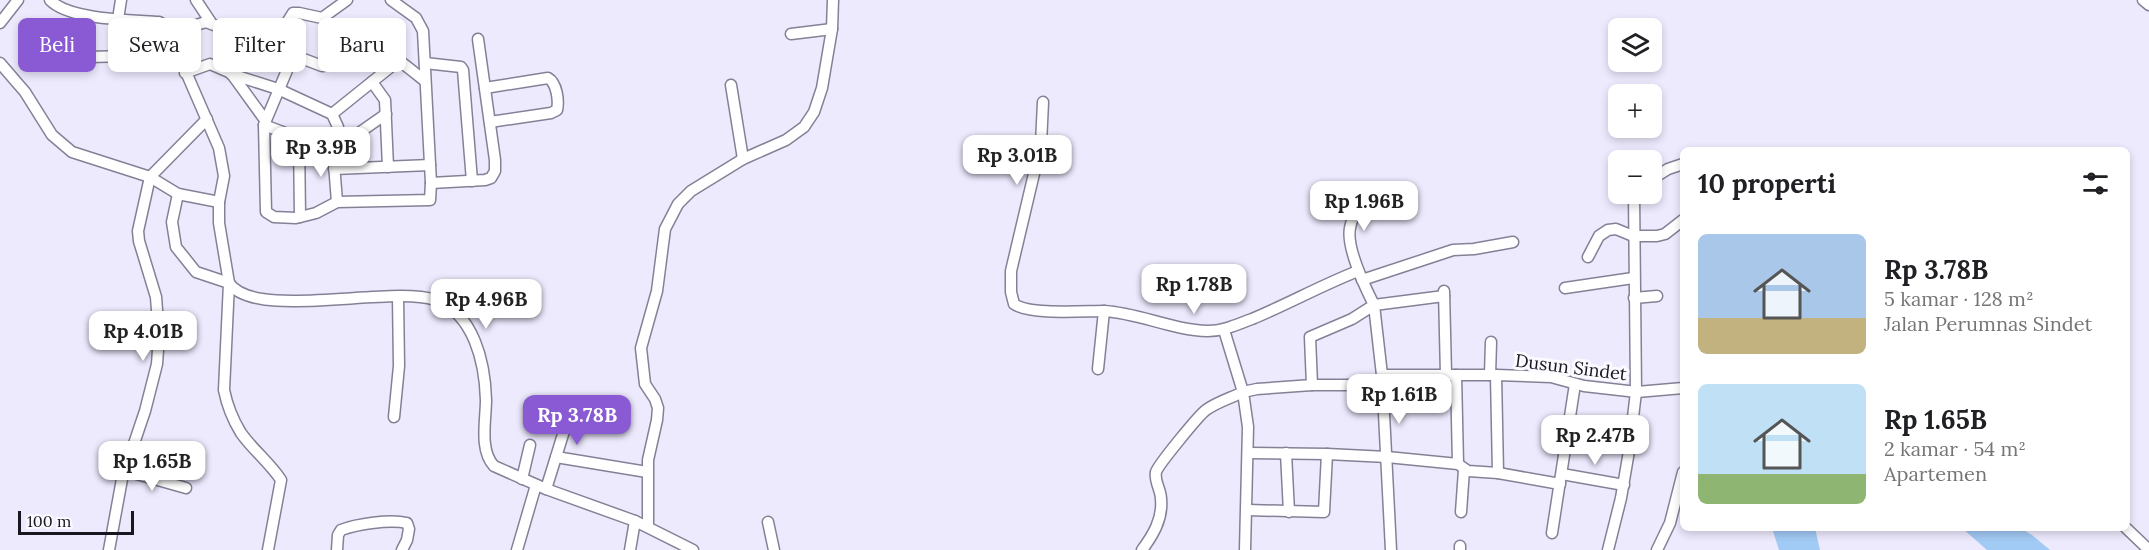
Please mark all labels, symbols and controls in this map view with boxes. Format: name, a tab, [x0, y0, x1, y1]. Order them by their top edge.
chip: Beli	[18, 18, 96, 72]
chip: Sewa	[108, 18, 201, 72]
chip: Filter	[213, 18, 306, 72]
chip: Baru	[318, 18, 406, 72]
map controls	[1608, 18, 1662, 204]
button: layers	[1608, 18, 1662, 72]
button: +	[1608, 84, 1662, 138]
pin: Rp 3.9B	[266, 127, 376, 178]
text: Rp 3.9B	[285, 134, 357, 159]
pin: Rp 3.01B	[955, 135, 1079, 186]
text: Rp 3.01B	[977, 142, 1057, 167]
button: −	[1608, 150, 1662, 204]
text: 10 properti	[1698, 167, 1836, 200]
icon: filters	[2079, 167, 2112, 200]
pin: Rp 1.96B	[1302, 181, 1426, 232]
text: Rp 1.96B	[1324, 188, 1404, 213]
text: Rp 3.78B	[1884, 253, 1988, 286]
icon: home	[1746, 258, 1818, 330]
pin: Rp 1.78B	[1132, 264, 1256, 315]
text: Rp 1.78B	[1155, 271, 1233, 296]
pin: Rp 4.96B	[424, 279, 548, 330]
text: Rp 4.96B	[445, 286, 527, 311]
text: 5 kamar · 128 m²	[1884, 286, 2034, 311]
pin: Rp 4.01B	[81, 311, 205, 362]
text: Jalan Perumnas Sindet	[1884, 311, 2092, 336]
text: Rp 4.01B	[103, 318, 183, 343]
street label: Dusun Sindet	[1514, 349, 1628, 385]
pin: Rp 1.61B	[1337, 374, 1461, 425]
text: Rp 1.61B	[1361, 381, 1437, 406]
pin: Rp 3.78B	[515, 395, 639, 446]
text: Rp 3.78B	[537, 402, 617, 427]
text: Rp 1.65B	[1884, 403, 1987, 436]
icon: home	[1746, 408, 1818, 480]
pin: Rp 2.47B	[1533, 415, 1657, 466]
text: Rp 2.47B	[1555, 422, 1635, 447]
text: 2 kamar · 54 m²	[1884, 436, 2026, 461]
pin: Rp 1.65B	[90, 441, 214, 492]
text: Rp 1.65B	[112, 448, 192, 473]
text: Apartemen	[1884, 461, 1987, 486]
scale bar	[18, 508, 134, 536]
text: 100 m	[27, 511, 71, 531]

